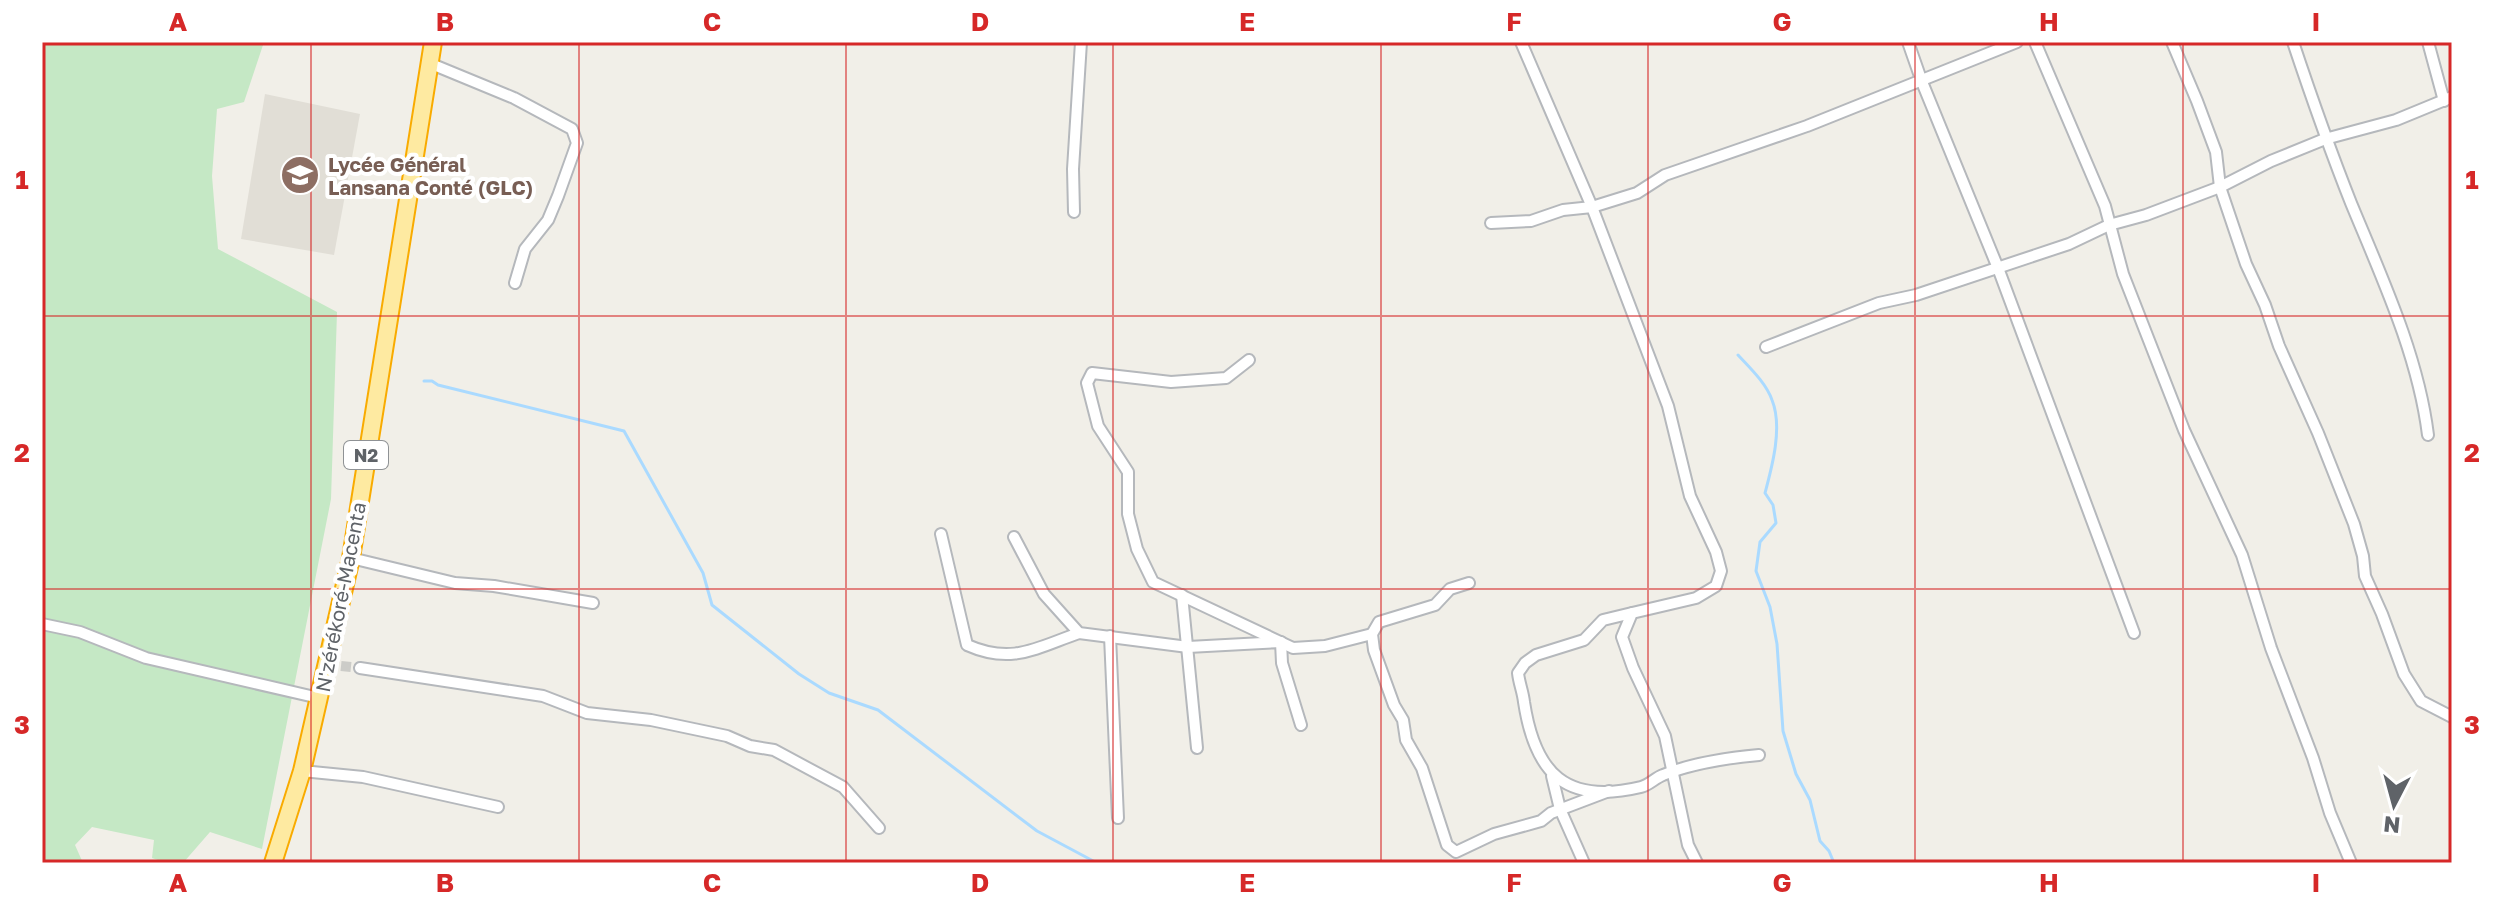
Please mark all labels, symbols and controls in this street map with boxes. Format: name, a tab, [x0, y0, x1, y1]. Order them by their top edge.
text: A	[169, 6, 188, 37]
text: B	[436, 6, 454, 37]
text: C	[703, 6, 721, 37]
text: D	[971, 6, 989, 37]
text: E	[1239, 6, 1255, 37]
text: F	[1506, 6, 1522, 37]
text: G	[1772, 6, 1792, 37]
text: H	[2039, 6, 2059, 37]
text: I	[2312, 6, 2320, 37]
place label: Lycée Général Lansana Conté (GLC)	[328, 152, 533, 199]
school or university icon: Lycée Général Lansana Conté (GLC)	[279, 154, 321, 196]
text: 1	[15, 164, 29, 195]
text: 1	[2465, 164, 2479, 195]
text: 2	[14, 437, 30, 468]
text: 2	[2464, 437, 2480, 468]
road number: N2	[344, 441, 388, 469]
street label: N'zérékoré-Macenta	[310, 500, 370, 694]
text: 3	[14, 709, 30, 740]
text: 3	[2464, 709, 2480, 740]
north arrow	[2354, 765, 2434, 845]
text: N	[2382, 811, 2402, 840]
text: A	[169, 867, 188, 898]
text: B	[436, 867, 454, 898]
text: C	[703, 867, 721, 898]
text: D	[971, 867, 989, 898]
text: E	[1239, 867, 1255, 898]
text: F	[1506, 867, 1522, 898]
text: G	[1772, 867, 1792, 898]
text: H	[2039, 867, 2059, 898]
text: I	[2312, 867, 2320, 898]

